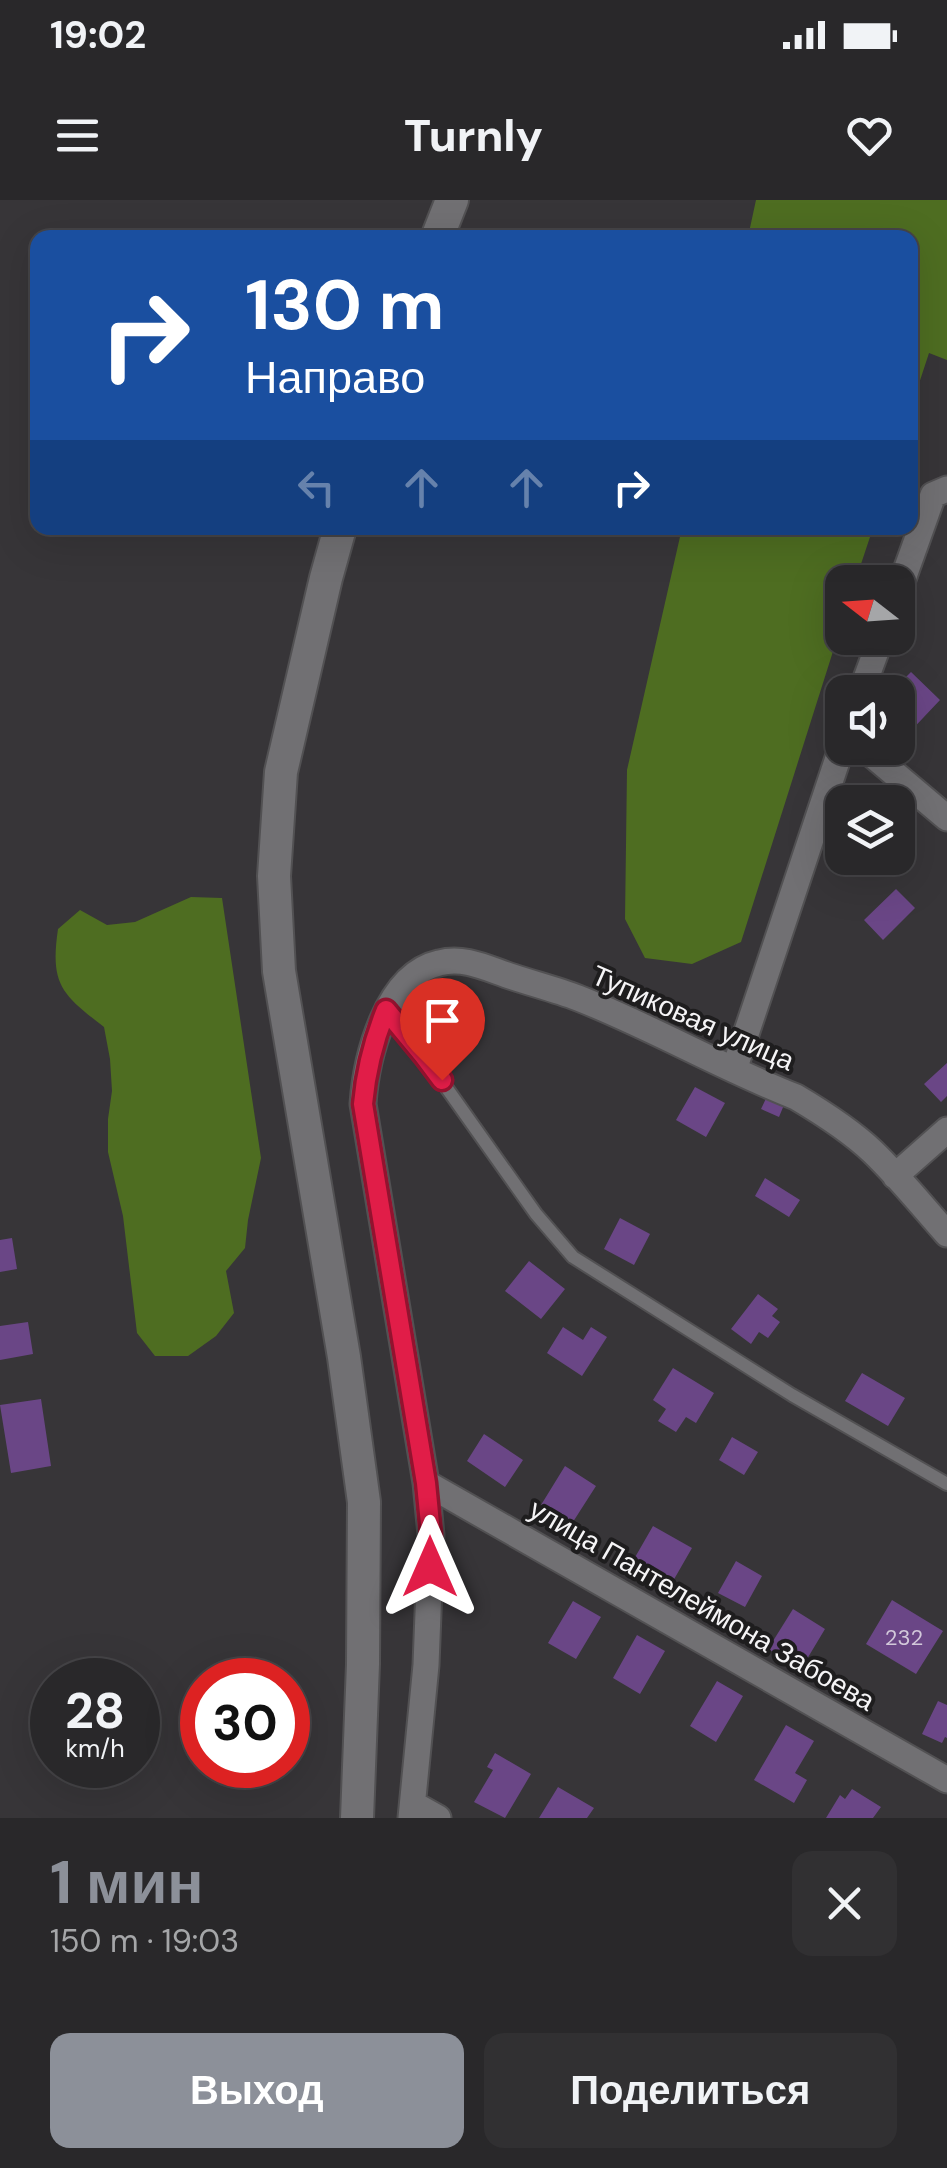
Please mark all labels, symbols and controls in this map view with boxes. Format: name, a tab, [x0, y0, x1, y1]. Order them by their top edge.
text: 19:02	[50, 10, 146, 60]
text: Turnly	[404, 106, 543, 165]
icon: menu	[50, 108, 105, 163]
icon: heart	[842, 108, 897, 163]
text: 130 m	[245, 260, 444, 351]
icon: right	[80, 270, 210, 400]
text: Направо	[245, 348, 425, 407]
icon: left	[289, 460, 344, 515]
icon: ahead	[394, 460, 449, 515]
icon: ahead	[499, 460, 554, 515]
icon: right	[604, 460, 659, 515]
north arrow	[825, 565, 915, 655]
map controls	[825, 565, 915, 875]
button: sound	[825, 675, 915, 765]
button: layers	[825, 785, 915, 875]
street label: Тупиковая улица	[586, 957, 801, 1079]
pin	[400, 978, 485, 1081]
icon: arrive	[415, 993, 470, 1048]
street label: улица Пантелеймона Забоева	[522, 1491, 882, 1720]
position arrow	[378, 1515, 482, 1619]
house number: 232	[885, 1623, 923, 1652]
speed limit sign: 30	[180, 1658, 310, 1788]
text: 28	[65, 1678, 125, 1744]
text: km/h	[65, 1732, 125, 1765]
text: 1 мин	[50, 1843, 204, 1922]
button: close	[792, 1851, 897, 1956]
text: 150 m · 19:03	[50, 1920, 239, 1962]
button: Выход	[50, 2033, 464, 2148]
button: Поделиться	[484, 2033, 897, 2148]

